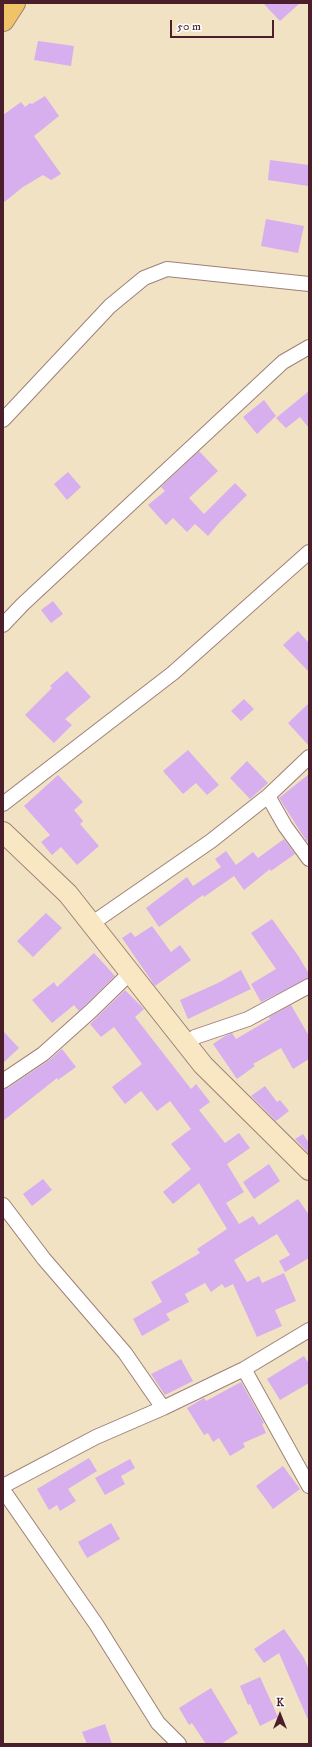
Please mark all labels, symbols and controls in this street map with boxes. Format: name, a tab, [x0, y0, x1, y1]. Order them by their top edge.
scale bar	[172, 12, 276, 38]
text: 50 m	[177, 19, 201, 34]
north arrow	[260, 1695, 300, 1735]
text: K	[276, 1696, 284, 1710]

